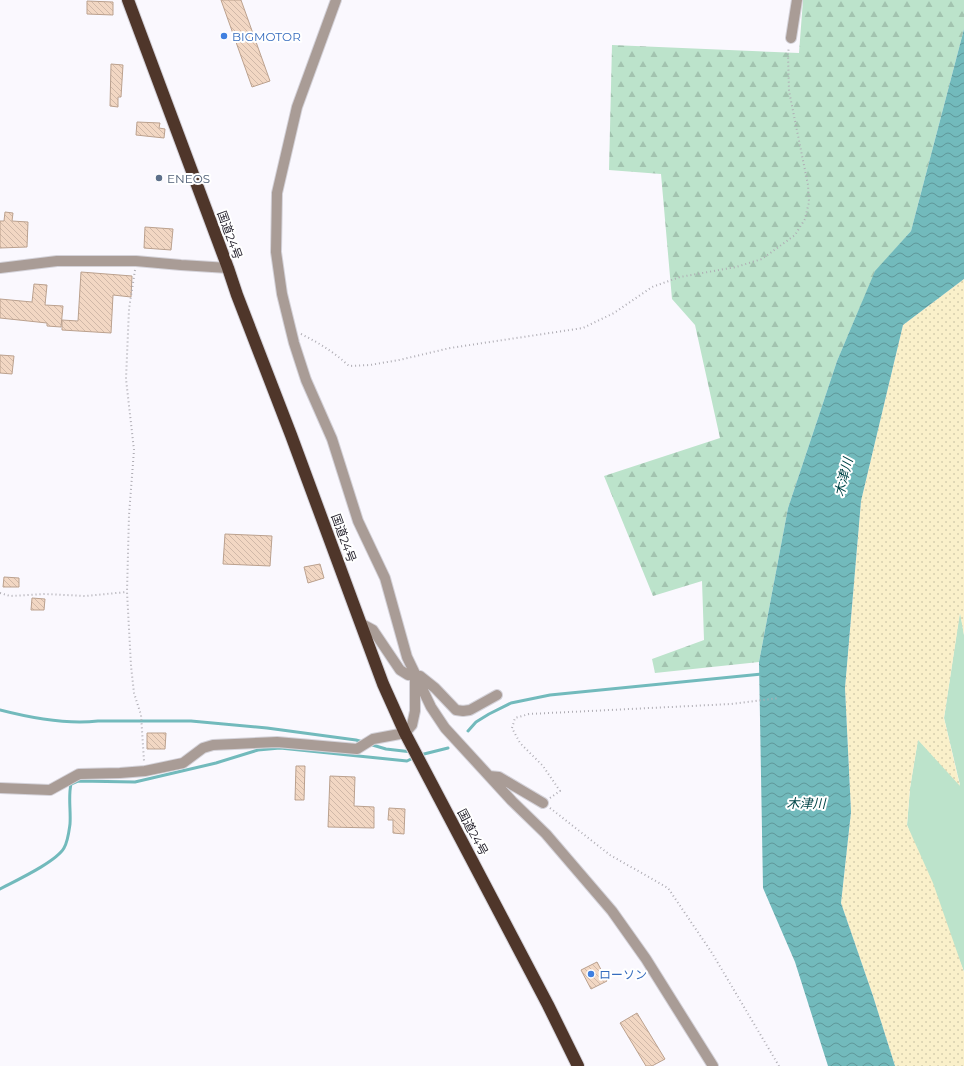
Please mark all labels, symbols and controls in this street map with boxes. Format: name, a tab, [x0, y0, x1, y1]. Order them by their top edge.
place label: BIGMOTOR	[232, 29, 301, 44]
marker: BIGMOTOR	[219, 31, 229, 41]
place label: ENEOS	[167, 171, 210, 186]
marker: ENEOS	[154, 173, 164, 183]
street label: 国道24号	[214, 209, 246, 261]
water label: 木津川	[831, 454, 856, 498]
street label: 国道24号	[328, 512, 360, 564]
water label: 木津川	[786, 795, 827, 811]
street label: 国道24号	[455, 806, 491, 858]
place label: ローソン	[599, 967, 647, 982]
marker: ローソン	[586, 969, 596, 979]

